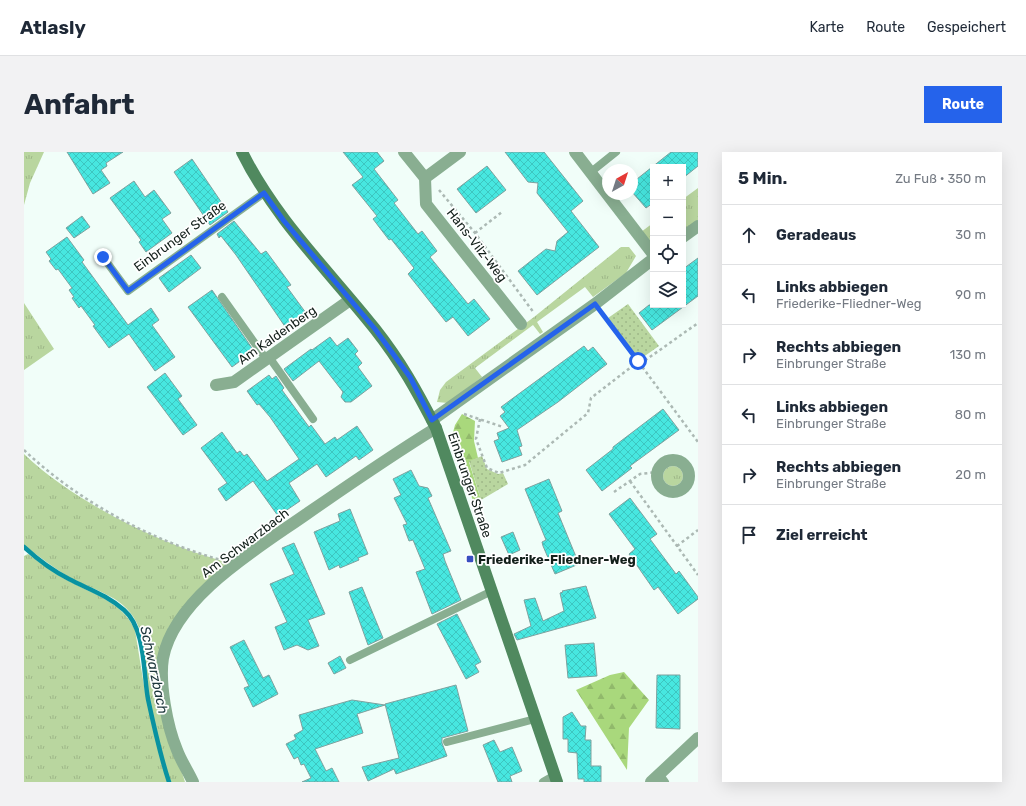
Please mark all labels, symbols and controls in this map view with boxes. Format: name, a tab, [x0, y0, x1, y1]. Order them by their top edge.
text: Atlasly	[20, 16, 86, 39]
text: Karte	[809, 19, 844, 36]
text: Route	[866, 19, 905, 36]
text: Gespeichert	[927, 19, 1006, 36]
button: Route	[924, 86, 1002, 123]
text: Anfahrt	[24, 88, 135, 121]
north arrow	[602, 164, 638, 200]
map controls	[650, 164, 686, 308]
button: +	[650, 164, 686, 200]
text: 5 Min.	[738, 168, 787, 188]
text: Zu Fuß · 350 m	[895, 171, 986, 186]
street label: Einbrunger Straße	[131, 198, 230, 275]
button: −	[650, 200, 686, 236]
street label: Hans-Vilz-Weg	[443, 205, 510, 285]
icon: ahead	[738, 224, 760, 246]
text: Geradeaus	[776, 226, 856, 244]
text: 30 m	[955, 227, 986, 242]
button: locate	[650, 236, 686, 272]
route end	[94, 248, 112, 266]
button: layers	[650, 272, 686, 308]
text: Links abbiegen	[776, 278, 888, 296]
icon: left	[738, 284, 760, 306]
text: 90 m	[955, 287, 986, 302]
text: Friederike-Fliedner-Weg	[776, 296, 921, 311]
street label: Am Kaldenberg	[235, 302, 320, 368]
text: Rechts abbiegen	[776, 338, 901, 356]
icon: right	[738, 344, 760, 366]
text: 130 m	[950, 347, 986, 362]
route start	[629, 352, 647, 370]
text: Einbrunger Straße	[776, 356, 886, 371]
text: Links abbiegen	[776, 398, 888, 416]
icon: left	[738, 404, 760, 426]
text: 80 m	[955, 407, 986, 422]
text: Einbrunger Straße	[776, 416, 886, 431]
street label: Einbrunger Straße	[444, 430, 495, 540]
text: Rechts abbiegen	[776, 458, 901, 476]
icon: right	[738, 464, 760, 486]
text: 20 m	[955, 467, 986, 482]
text: Einbrunger Straße	[776, 476, 886, 491]
street label: Am Schwarzbach	[198, 505, 292, 581]
icon: arrive	[738, 524, 760, 546]
text: Ziel erreicht	[776, 526, 868, 544]
place label: Friederike-Fliedner-Weg	[478, 552, 636, 567]
marker: Friederike-Fliedner-Weg	[465, 554, 475, 564]
water label: Schwarzbach	[136, 624, 172, 716]

